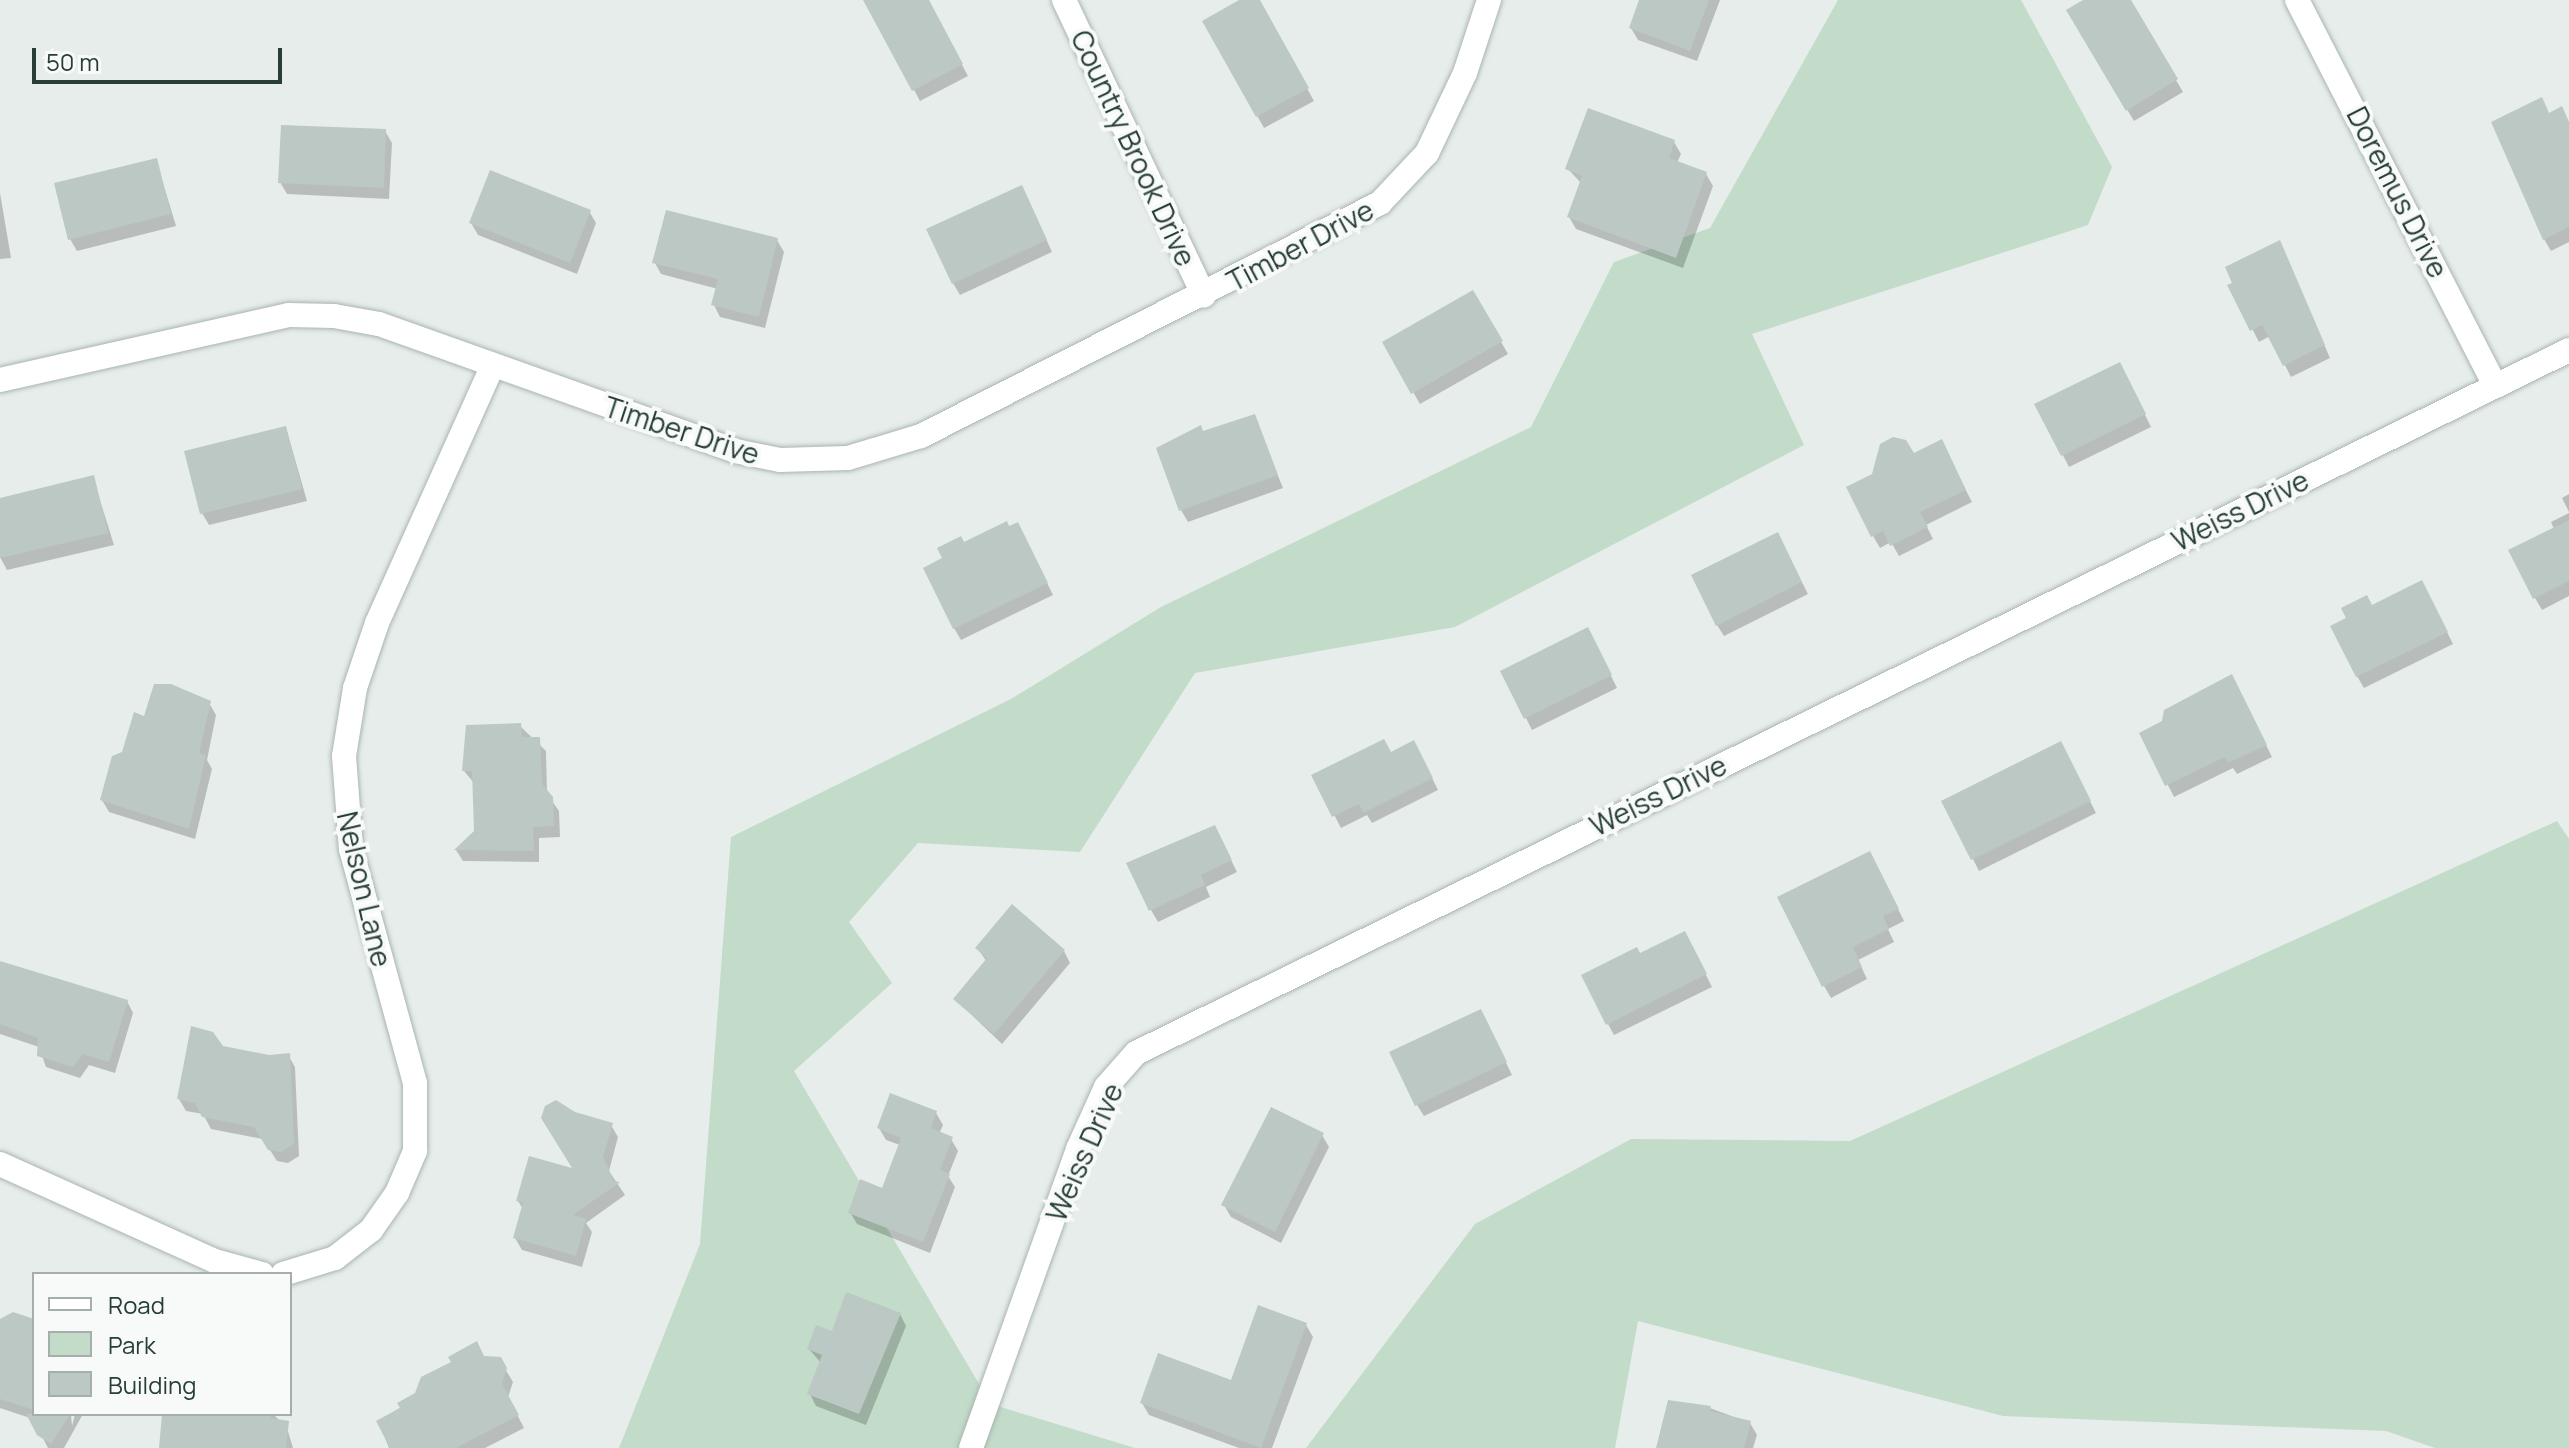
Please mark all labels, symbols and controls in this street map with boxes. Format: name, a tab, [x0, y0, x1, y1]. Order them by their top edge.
street label: Country Brook Drive	[1065, 25, 1203, 271]
scale bar	[36, 32, 286, 82]
text: 50 m	[46, 45, 100, 78]
street label: Doremus Drive	[2341, 101, 2455, 283]
street label: Timber Drive	[1221, 192, 1379, 298]
street label: Timber Drive	[600, 389, 764, 471]
street label: Weiss Drive	[2166, 462, 2314, 558]
street label: Weiss Drive	[1584, 747, 1732, 843]
street label: Nelson Lane	[331, 808, 399, 970]
street label: Weiss Drive	[1039, 1078, 1129, 1226]
legend	[32, 1272, 292, 1416]
text: Road	[108, 1288, 165, 1321]
text: Park	[108, 1328, 156, 1361]
text: Building	[108, 1368, 196, 1401]

